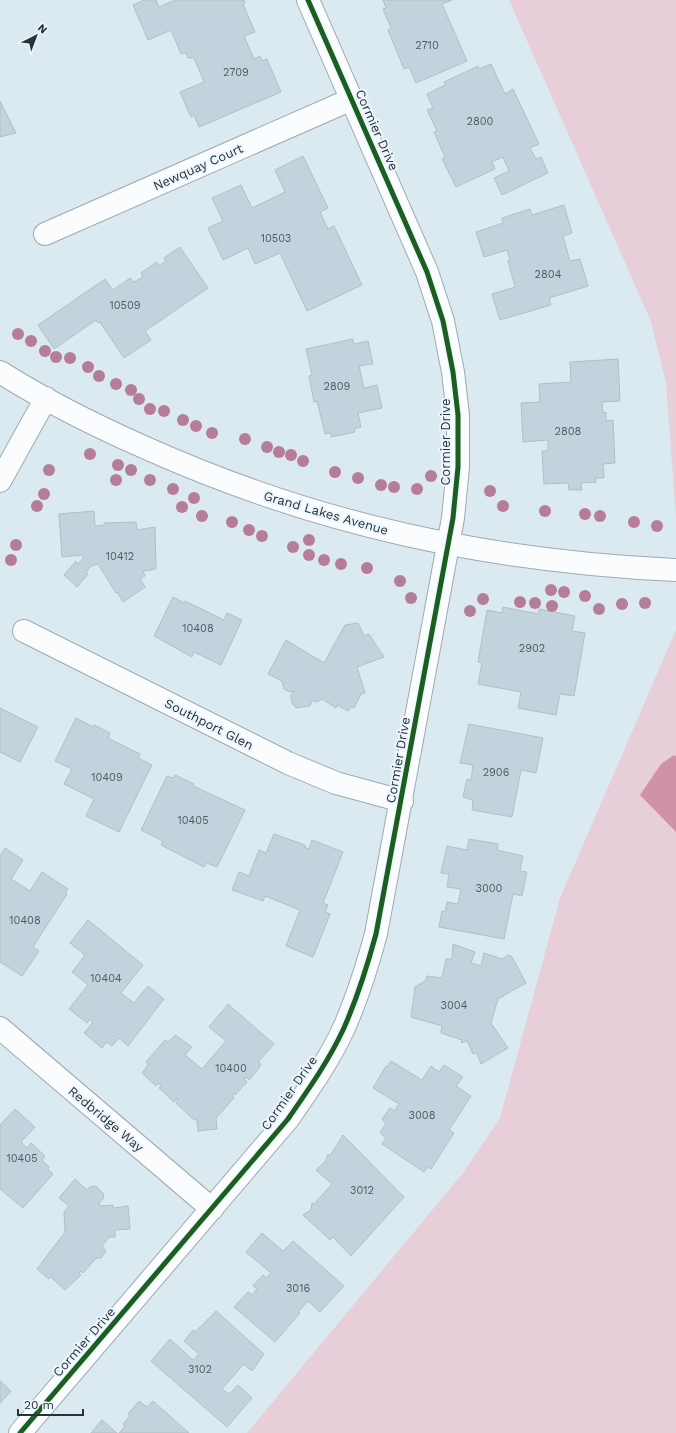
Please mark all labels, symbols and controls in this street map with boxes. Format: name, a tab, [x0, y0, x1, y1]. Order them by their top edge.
north arrow	[16, 16, 56, 56]
text: N	[35, 21, 50, 36]
house number: 2710	[415, 39, 439, 52]
house number: 2709	[223, 66, 249, 79]
street label: Cormier Drive	[352, 87, 402, 173]
house number: 2800	[467, 115, 494, 128]
street label: Newquay Court	[151, 140, 246, 193]
house number: 10503	[261, 232, 291, 245]
house number: 2804	[535, 268, 562, 281]
house number: 10509	[109, 299, 141, 312]
house number: 2809	[324, 380, 351, 393]
street label: Cormier Drive	[438, 398, 453, 486]
house number: 2808	[555, 425, 582, 438]
street label: Grand Lakes Avenue	[262, 488, 390, 538]
house number: 10412	[106, 550, 134, 563]
house number: 10408	[182, 622, 214, 635]
house number: 2902	[519, 642, 545, 655]
street label: Southport Glen	[162, 695, 256, 753]
street label: Cormier Drive	[383, 716, 413, 804]
house number: 2906	[483, 766, 510, 779]
house number: 10409	[91, 771, 123, 784]
house number: 10405	[177, 814, 209, 827]
house number: 3000	[476, 882, 503, 895]
house number: 10408	[9, 914, 41, 927]
house number: 10404	[90, 972, 122, 985]
house number: 3004	[441, 999, 468, 1012]
street label: Cormier Drive	[258, 1053, 320, 1133]
house number: 10400	[215, 1062, 247, 1075]
street label: Redbridge Way	[65, 1083, 147, 1155]
house number: 3008	[409, 1109, 436, 1122]
house number: 10405	[6, 1152, 38, 1165]
house number: 3012	[350, 1184, 374, 1197]
house number: 3016	[286, 1282, 310, 1295]
street label: Cormier Drive	[50, 1304, 118, 1380]
house number: 3102	[188, 1363, 212, 1376]
scale bar	[18, 1391, 83, 1417]
text: 20 m	[24, 1398, 54, 1412]

